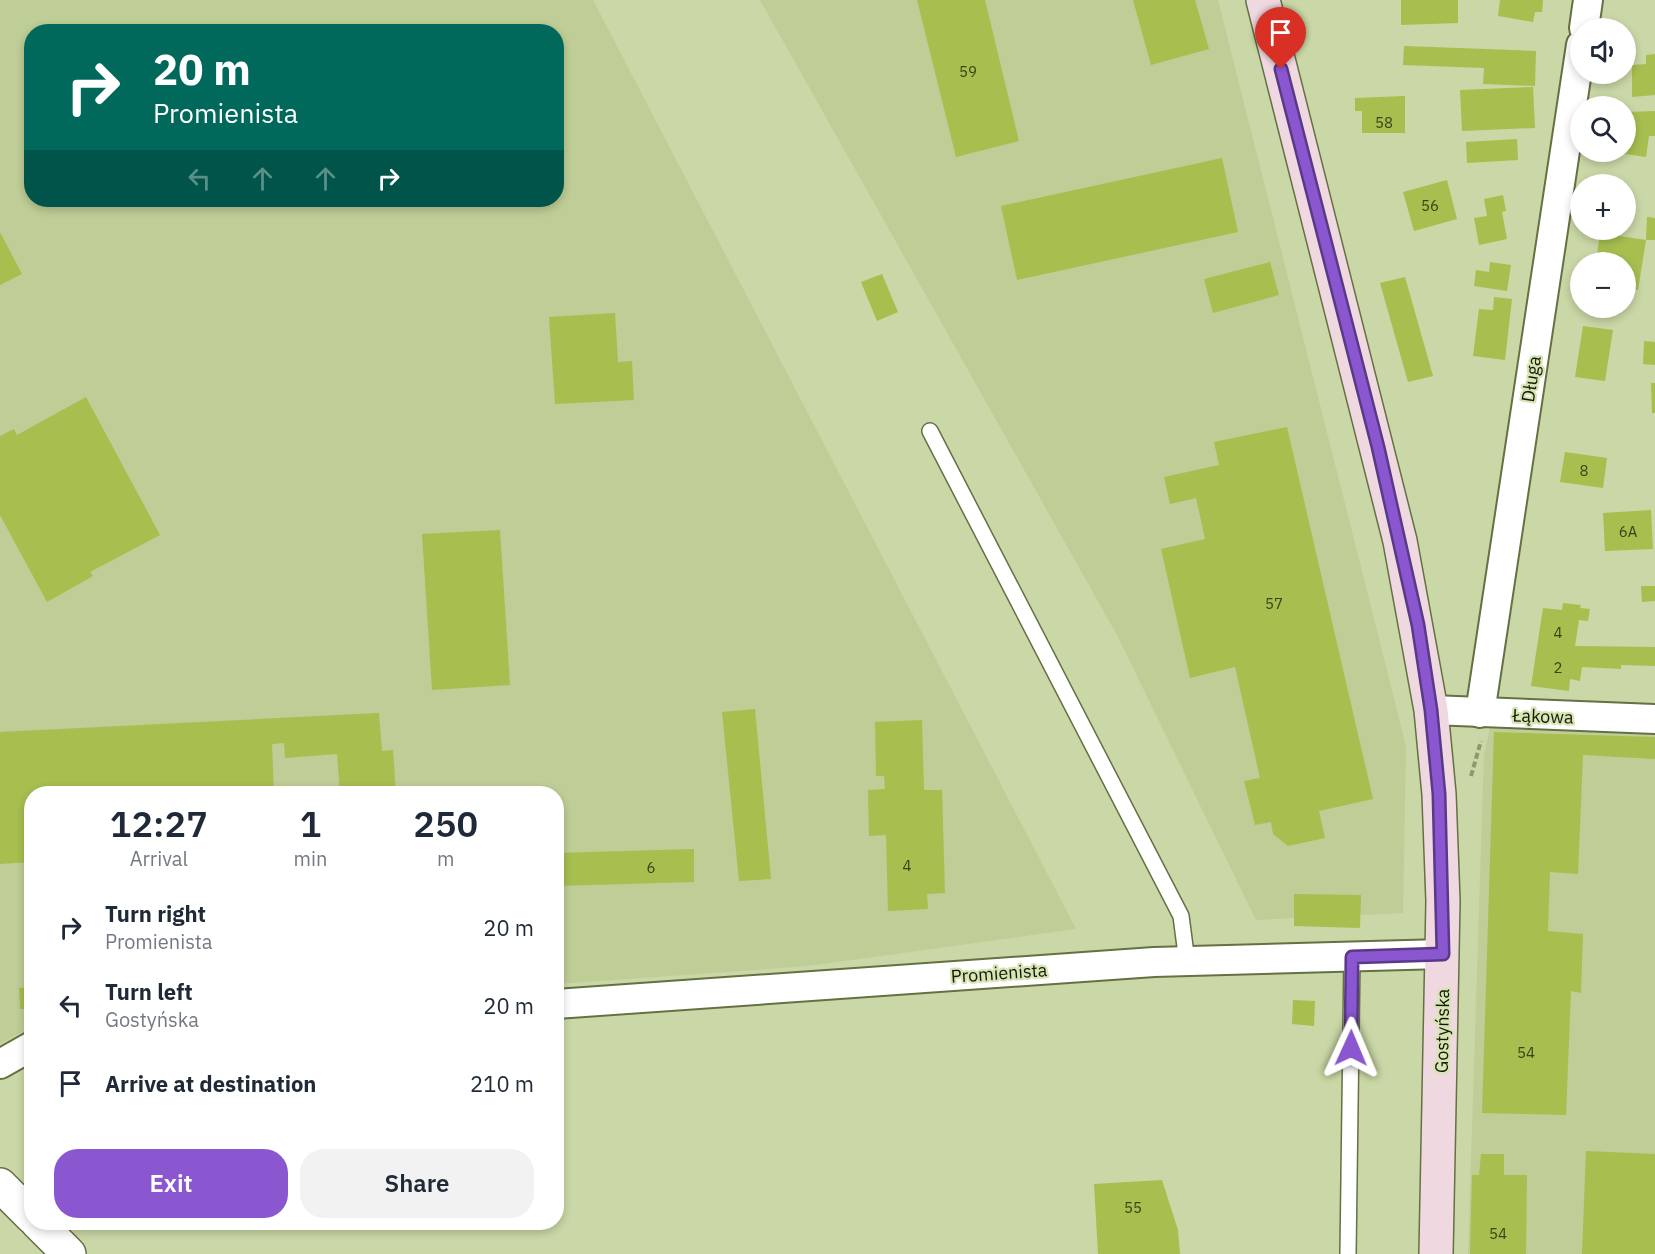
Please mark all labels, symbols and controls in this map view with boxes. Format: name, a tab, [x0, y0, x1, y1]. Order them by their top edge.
pin	[1255, 7, 1306, 69]
icon: arrive	[1264, 16, 1297, 49]
map controls	[1570, 18, 1636, 318]
button: sound	[1570, 18, 1636, 84]
text: 20 m	[153, 42, 251, 97]
icon: right	[54, 48, 132, 126]
house number: 59	[959, 62, 977, 81]
text: Promienista	[153, 95, 298, 130]
button: search	[1570, 96, 1636, 162]
house number: 58	[1375, 113, 1393, 132]
icon: left	[183, 162, 216, 195]
icon: ahead	[246, 162, 279, 195]
icon: ahead	[309, 162, 342, 195]
icon: right	[372, 162, 405, 195]
button: +	[1570, 174, 1636, 240]
house number: 56	[1421, 196, 1439, 215]
button: −	[1570, 252, 1636, 318]
street label: Długa	[1516, 354, 1546, 404]
house number: 8	[1579, 461, 1589, 480]
house number: 6A	[1619, 522, 1638, 541]
house number: 57	[1265, 594, 1283, 613]
house number: 4	[1553, 623, 1563, 642]
house number: 2	[1553, 658, 1563, 677]
street label: Łąkowa	[1511, 703, 1574, 729]
text: 12:27	[110, 800, 208, 847]
text: 1	[300, 800, 321, 847]
text: 250	[413, 800, 478, 847]
text: Arrival	[130, 845, 188, 872]
text: min	[294, 845, 327, 872]
text: m	[437, 845, 454, 872]
house number: 4	[902, 856, 912, 875]
house number: 6	[646, 858, 656, 877]
text: Turn right	[105, 899, 206, 928]
icon: right	[54, 911, 87, 944]
text: 20 m	[483, 913, 534, 942]
text: Promienista	[105, 928, 212, 955]
street label: Promienista	[950, 958, 1048, 988]
text: Turn left	[105, 977, 193, 1006]
street label: Gostyńska	[1430, 988, 1454, 1073]
icon: left	[54, 989, 87, 1022]
text: 20 m	[483, 991, 534, 1020]
text: Gostyńska	[105, 1006, 199, 1033]
position arrow	[1319, 1016, 1383, 1080]
house number: 54	[1517, 1043, 1535, 1062]
icon: arrive	[54, 1067, 87, 1100]
text: Arrive at destination	[105, 1069, 316, 1098]
text: 210 m	[470, 1069, 534, 1098]
button: Exit	[54, 1149, 288, 1218]
button: Share	[300, 1149, 534, 1218]
house number: 55	[1124, 1198, 1142, 1217]
house number: 54	[1489, 1224, 1507, 1243]

